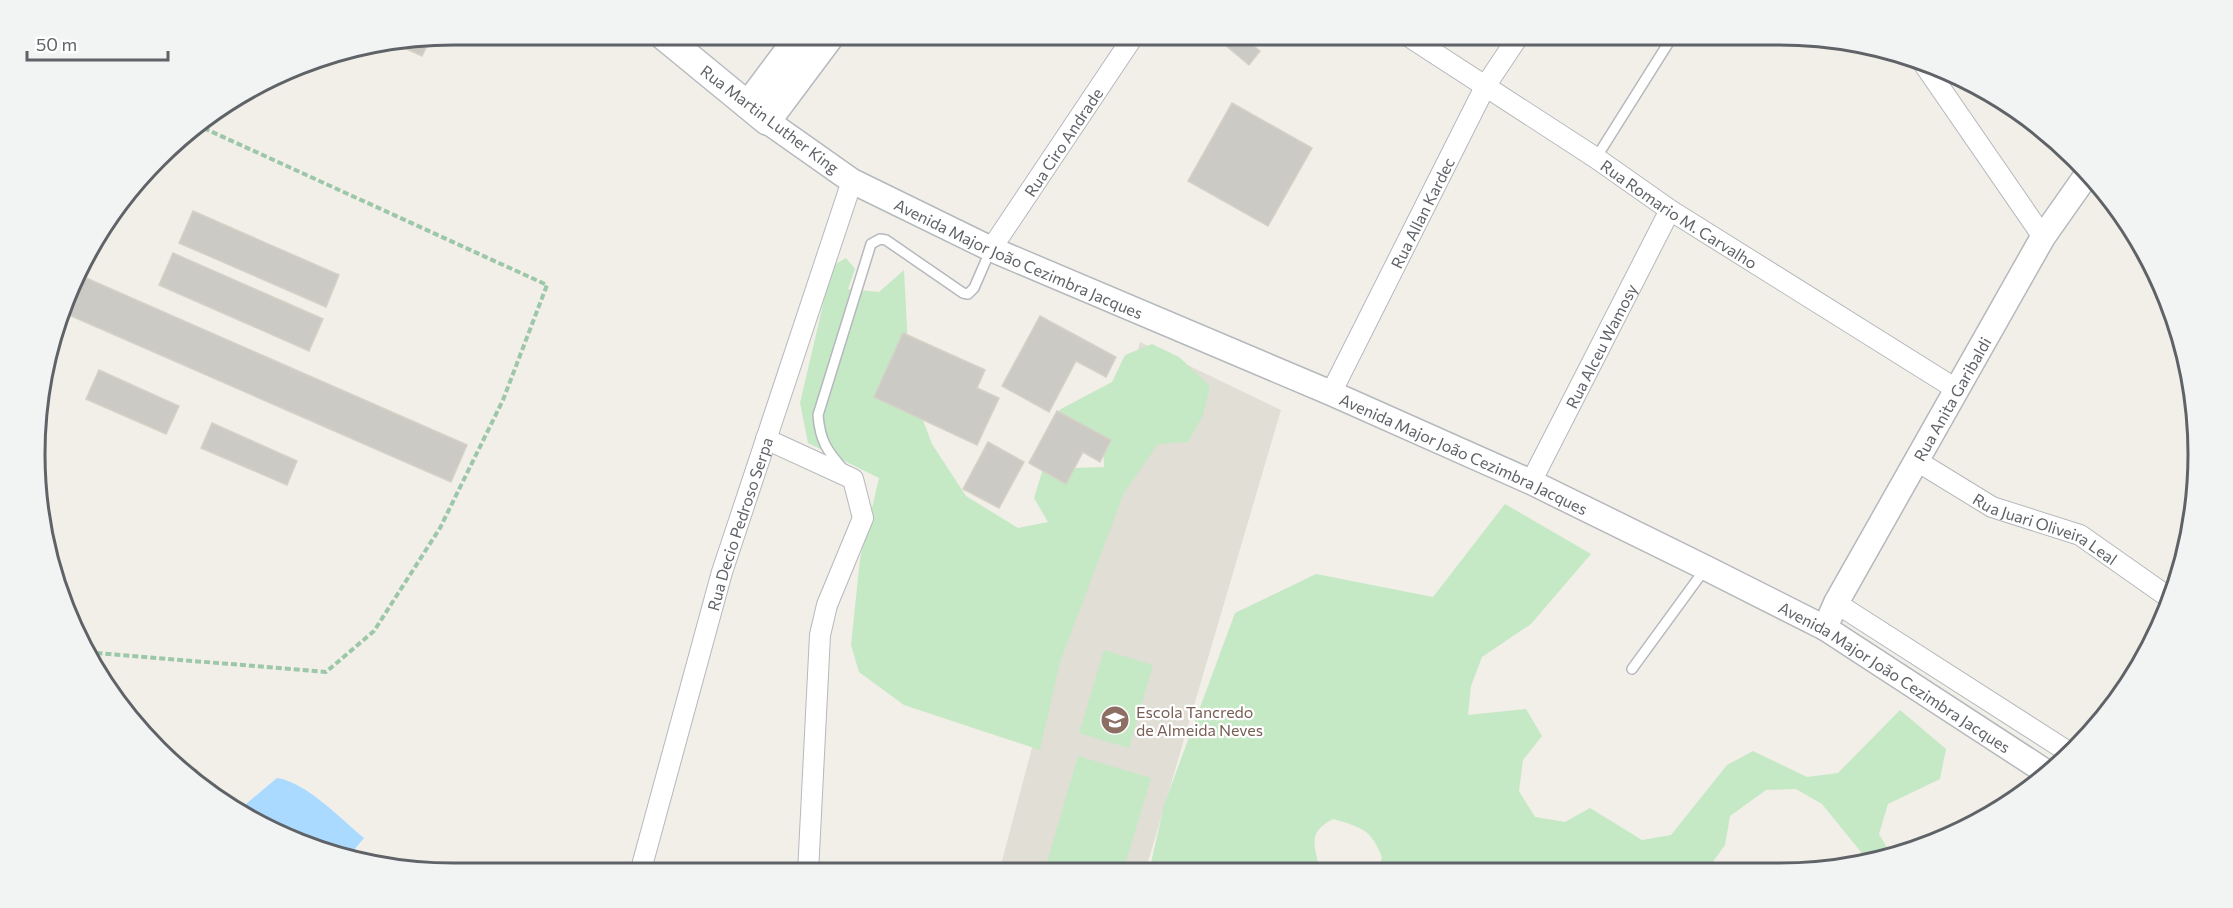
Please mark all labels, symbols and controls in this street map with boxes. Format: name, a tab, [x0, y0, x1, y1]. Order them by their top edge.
scale bar	[27, 24, 168, 62]
text: 50 m	[36, 33, 77, 55]
street label: Rua Martin Luther King	[697, 61, 843, 177]
street label: Rua Ciro Andrade	[1020, 84, 1106, 200]
street label: Rua Allan Kardec	[1386, 154, 1458, 271]
street label: Rua Romario M. Carvalho	[1598, 155, 1761, 272]
street label: Avenida Major João Cezimbra Jacques	[892, 194, 1146, 322]
street label: Rua Alceu Wamosy	[1561, 280, 1640, 411]
street label: Rua Anita Garibaldi	[1909, 333, 1994, 464]
street label: Avenida Major João Cezimbra Jacques	[1337, 389, 1591, 518]
street label: Rua Decio Pedroso Serpa	[702, 435, 776, 613]
street label: Rua Juari Oliveira Leal	[1970, 488, 2121, 568]
street label: Avenida Major João Cezimbra Jacques	[1776, 597, 2014, 756]
place label: Escola Tancredo de Almeida Neves	[1136, 702, 1263, 739]
school or university icon: Escola Tancredo de Almeida Neves	[1099, 704, 1131, 736]

